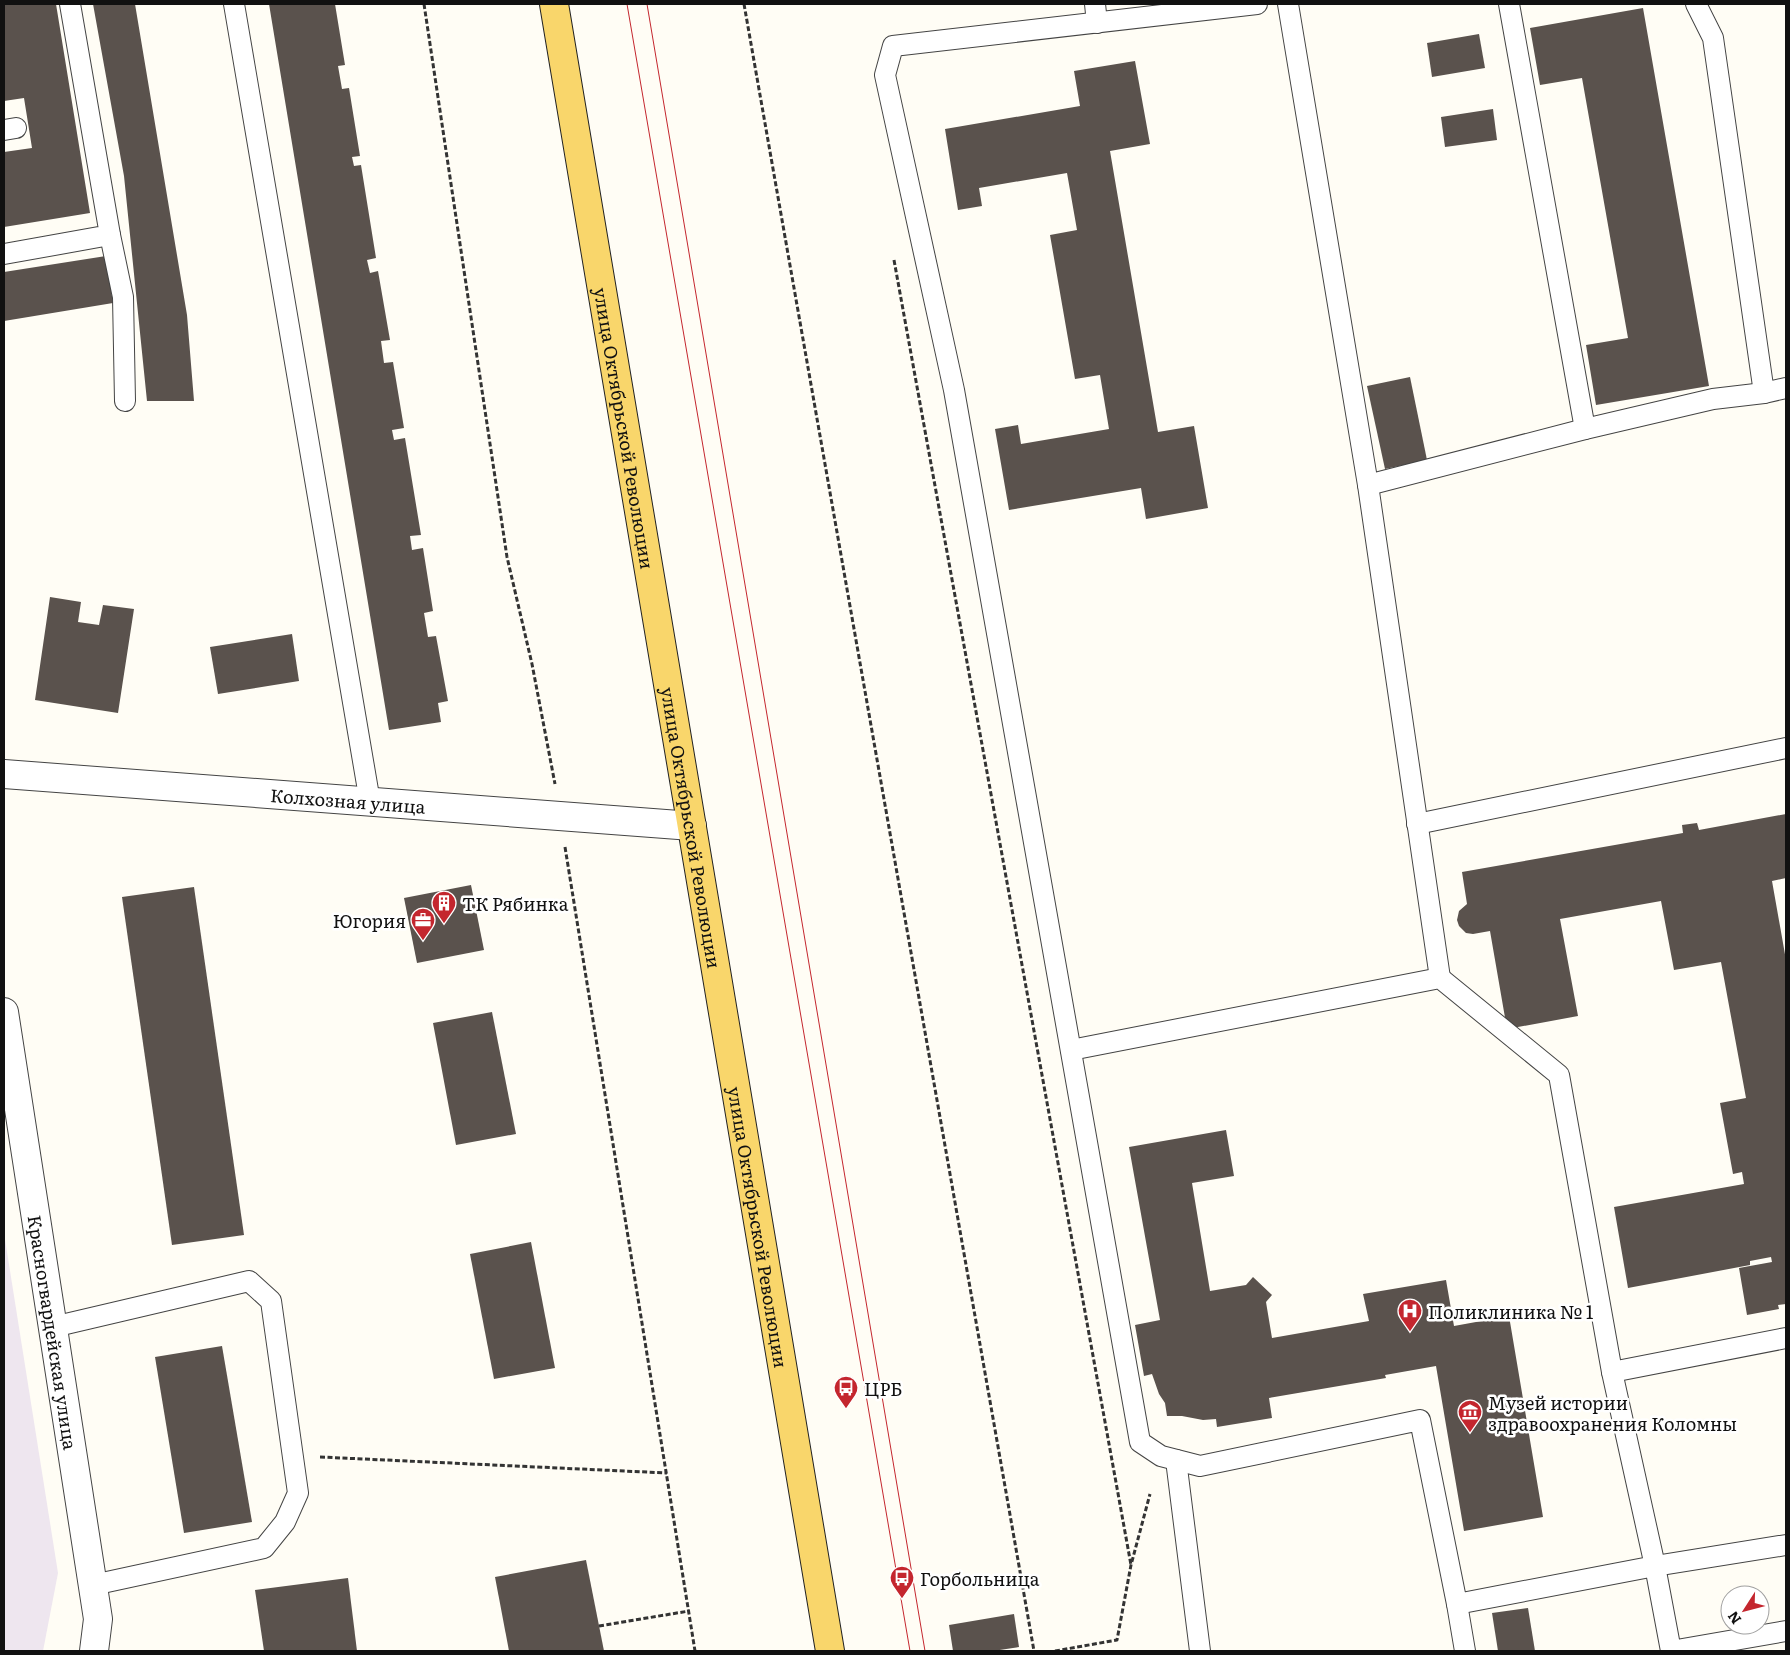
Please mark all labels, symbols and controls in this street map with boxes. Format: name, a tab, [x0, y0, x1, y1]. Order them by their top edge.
street label: улица Октябрьской Революции	[588, 285, 662, 571]
street label: улица Октябрьской Революции	[655, 685, 729, 970]
street label: Колхозная улица	[269, 781, 427, 819]
building icon: ТК Рябинка	[431, 890, 457, 924]
place label: ТК Рябинка	[462, 890, 569, 917]
place label: Югория	[333, 907, 406, 934]
office icon: Югория	[410, 907, 436, 941]
street label: улица Октябрьской Революции	[722, 1084, 796, 1370]
street label: Красногвардейская улица	[22, 1213, 85, 1452]
hospital icon: Поликлиника № 1	[1397, 1298, 1423, 1332]
place label: Поликлиника № 1	[1428, 1298, 1593, 1325]
bus stop icon: ЦРБ	[833, 1375, 859, 1409]
place label: ЦРБ	[864, 1375, 902, 1402]
place label: Музей истории здравоохранения Коломны	[1488, 1389, 1737, 1437]
museum icon: Музей истории здравоохранения Коломны	[1457, 1399, 1483, 1433]
bus stop icon: Горбольница	[889, 1565, 915, 1599]
place label: Горбольница	[920, 1565, 1040, 1592]
north arrow	[1720, 1585, 1770, 1635]
text: N	[1722, 1607, 1745, 1629]

